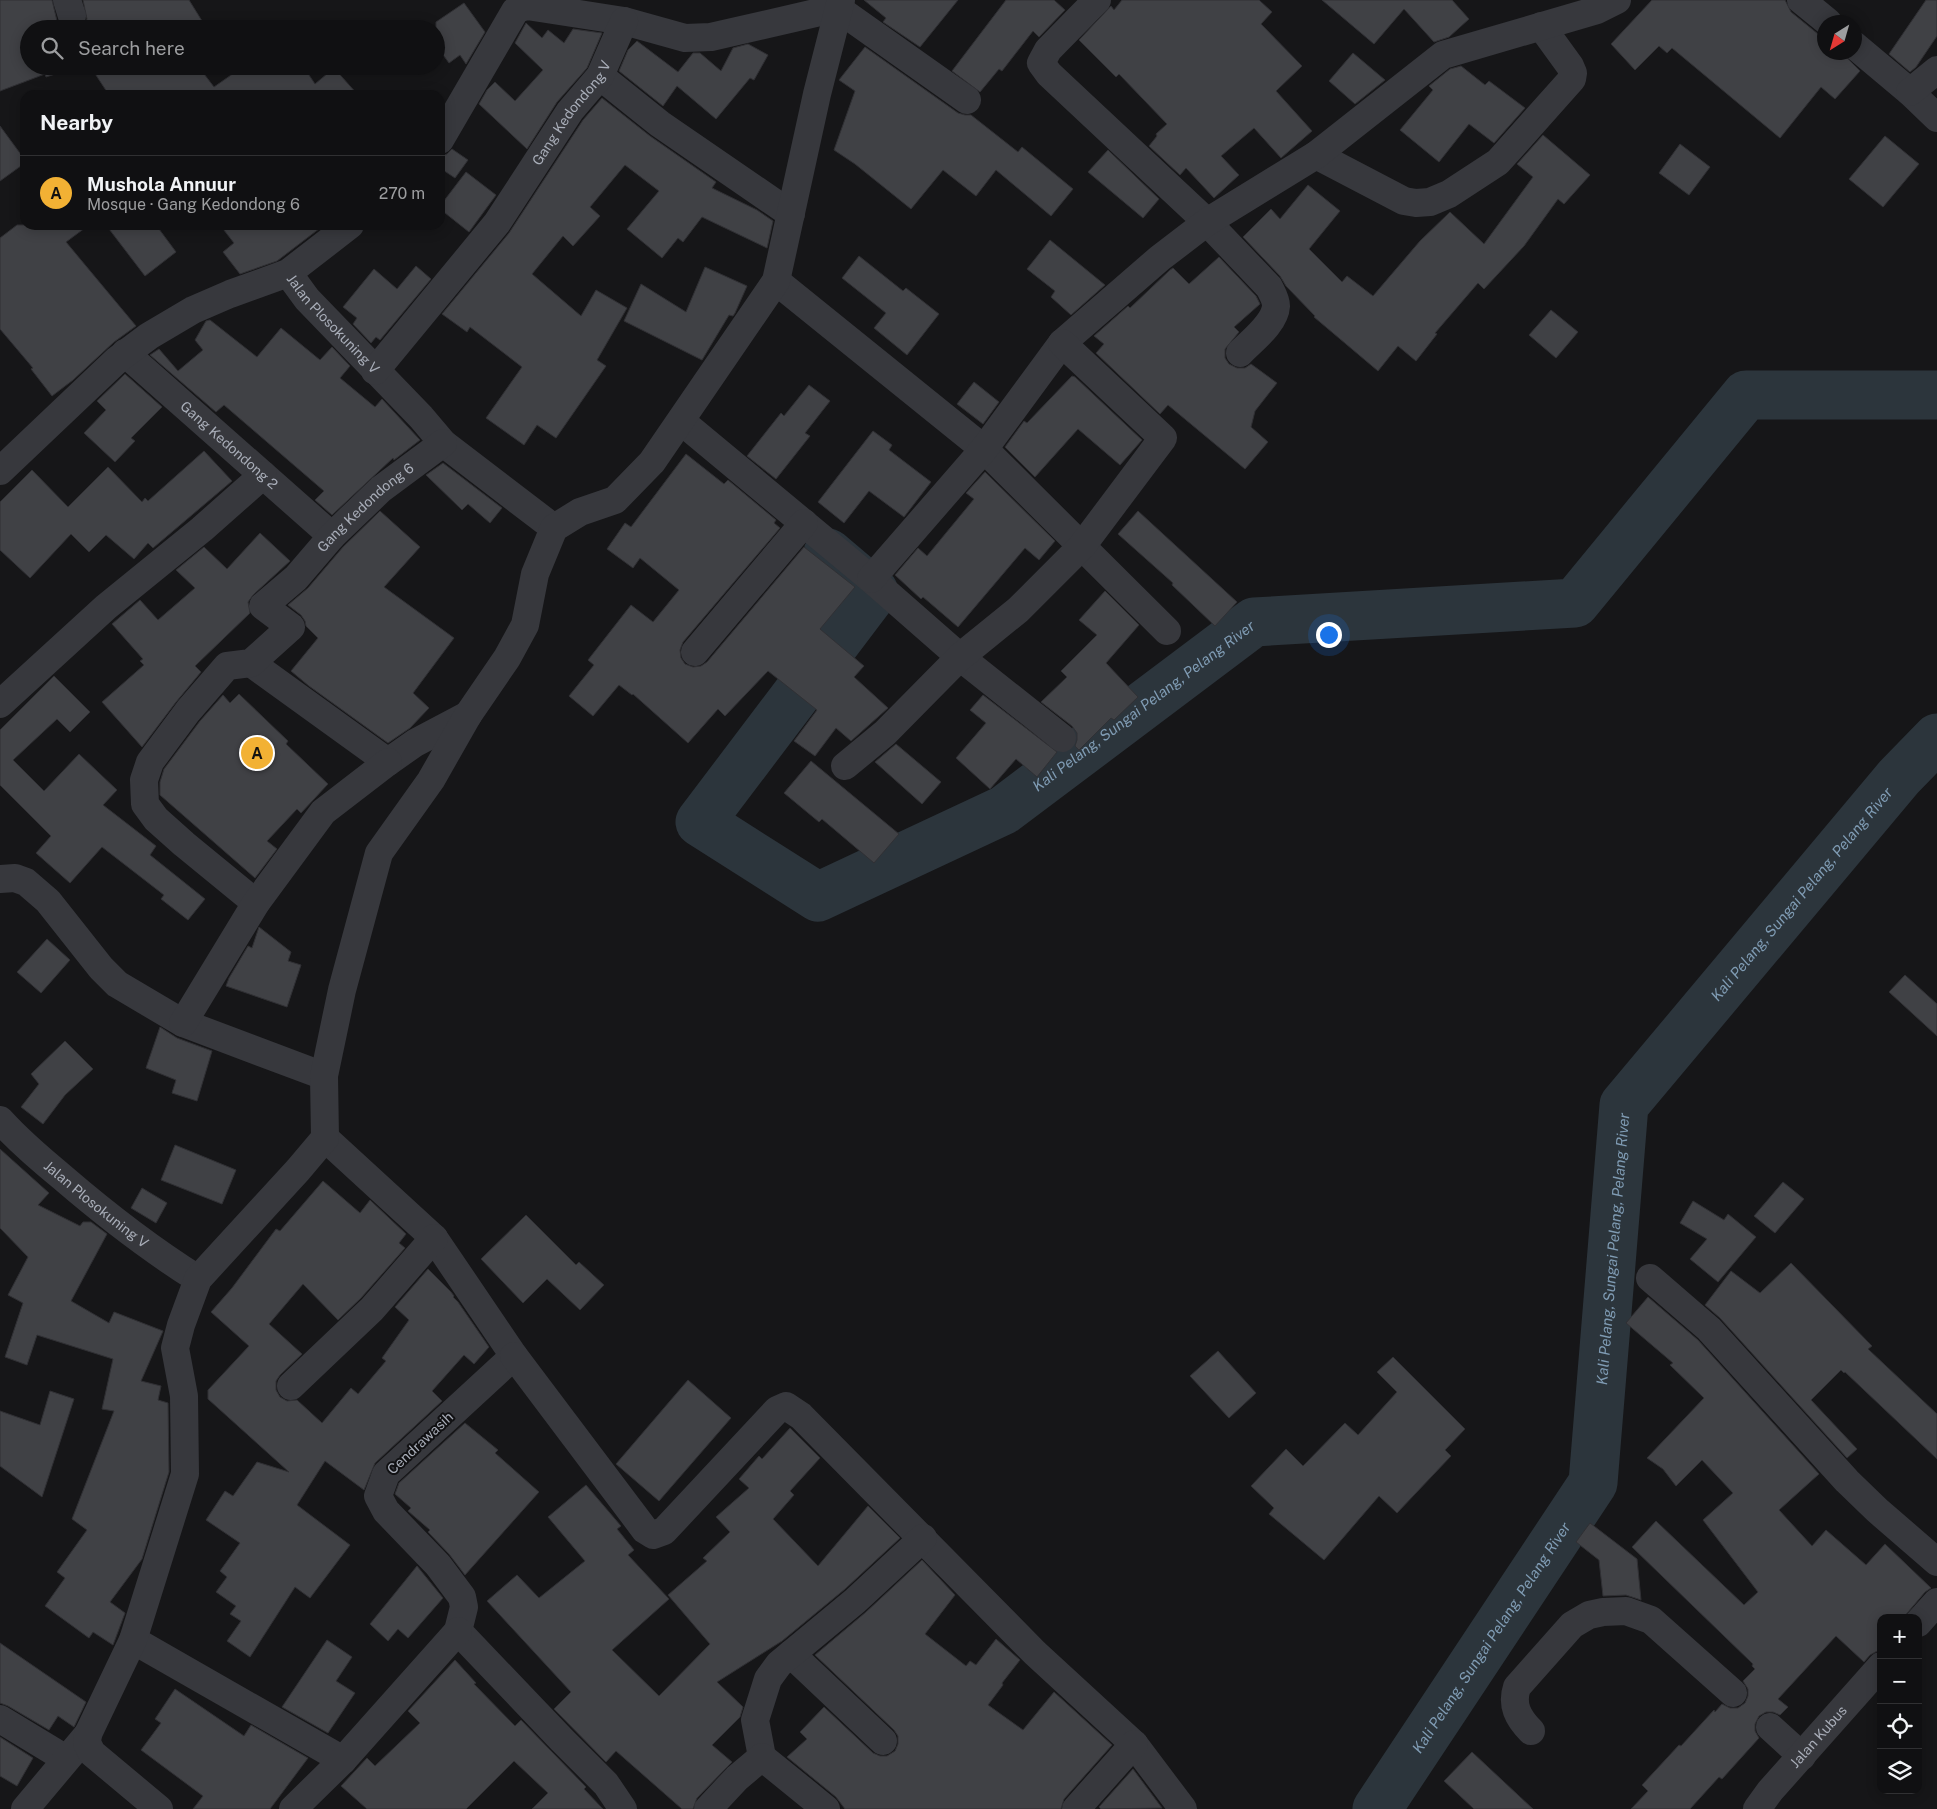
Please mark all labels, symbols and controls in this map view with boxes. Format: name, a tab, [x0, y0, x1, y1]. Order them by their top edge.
north arrow	[1817, 15, 1862, 60]
search box	[20, 20, 445, 75]
icon: search	[38, 34, 66, 62]
text: Search here	[78, 37, 185, 59]
street label: Gang Kedondong V	[529, 58, 614, 168]
text: Nearby	[40, 110, 113, 135]
text: Mushola Annuur	[87, 173, 236, 195]
text: A	[50, 184, 62, 203]
text: 270 m	[379, 184, 425, 203]
text: Mosque · Gang Kedondong 6	[87, 195, 300, 214]
street label: Jalan Plosokuning V	[284, 271, 383, 377]
street label: Gang Kedondong 2	[177, 398, 281, 492]
street label: Gang Kedondong 6	[314, 459, 417, 555]
water label: Kali Pelang, Sungai Pelang, Pelang River	[1029, 616, 1258, 794]
your location	[1316, 622, 1342, 648]
pin: A	[241, 734, 273, 772]
water label: Kali Pelang, Sungai Pelang, Pelang River	[1707, 783, 1896, 1004]
water label: Kali Pelang, Sungai Pelang, Pelang River	[1593, 1112, 1632, 1386]
street label: Jalan Plosokuning V	[41, 1157, 152, 1251]
street label: Cendrawasih	[384, 1409, 456, 1477]
water label: Kali Pelang, Sungai Pelang, Pelang River	[1408, 1518, 1573, 1756]
map controls	[1877, 1614, 1922, 1794]
button: +	[1877, 1614, 1922, 1659]
button: −	[1877, 1659, 1922, 1704]
street label: Jalan Kubus	[1787, 1702, 1850, 1771]
button: locate	[1877, 1704, 1922, 1749]
button: layers	[1877, 1749, 1922, 1794]

